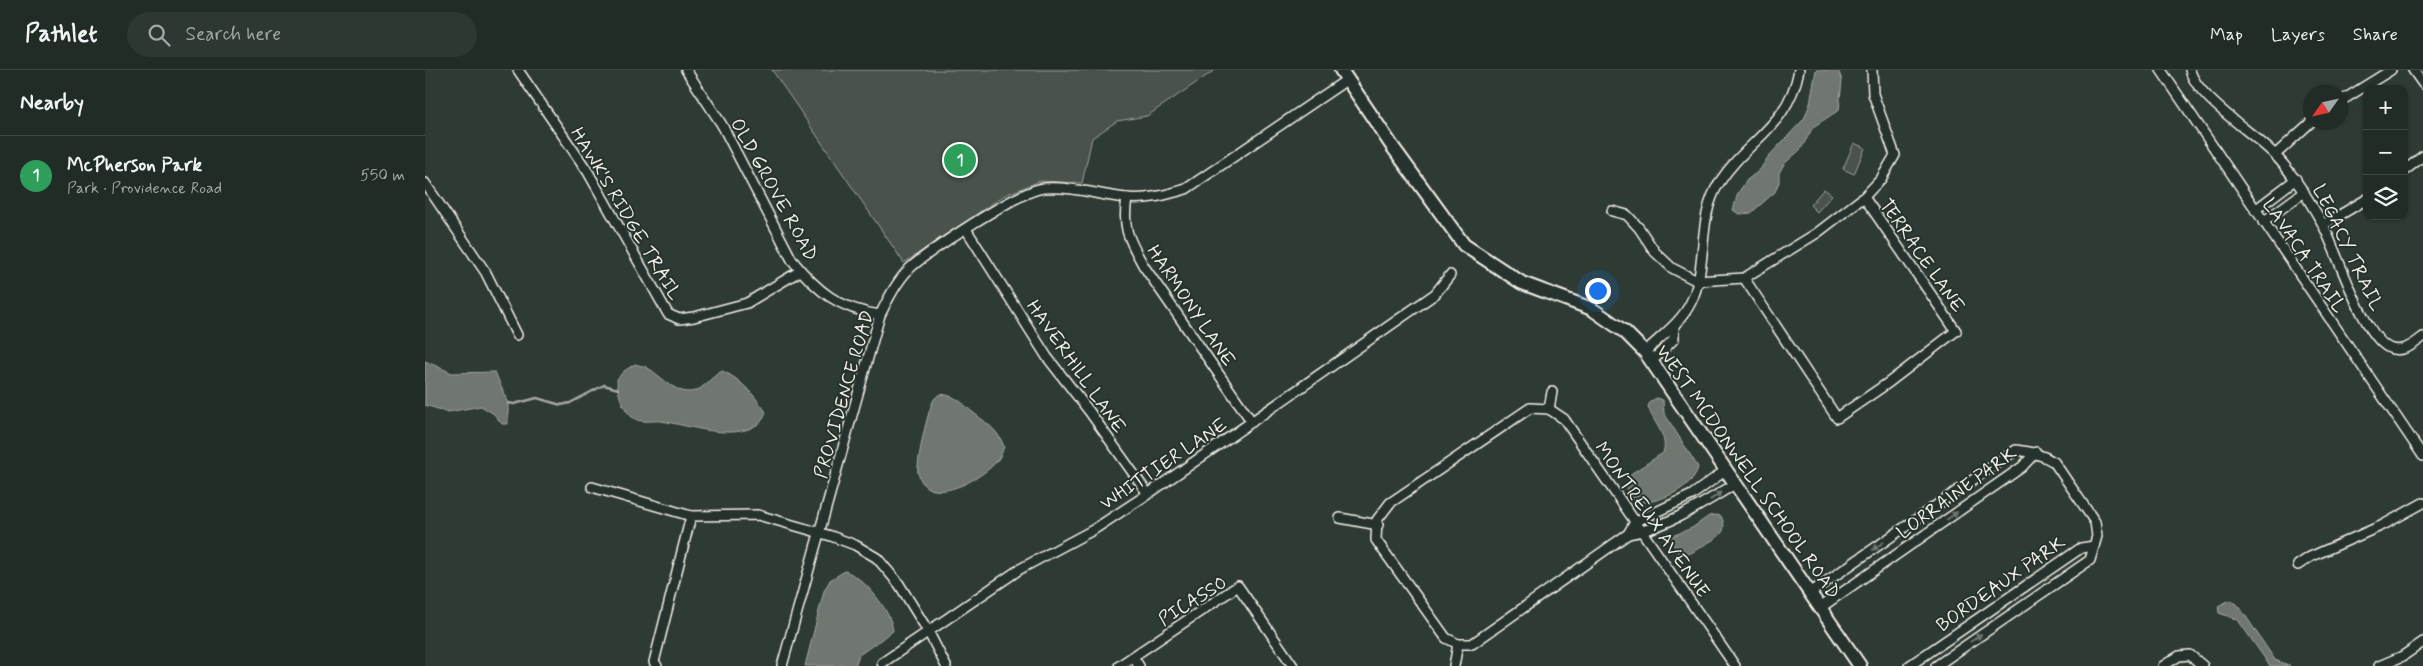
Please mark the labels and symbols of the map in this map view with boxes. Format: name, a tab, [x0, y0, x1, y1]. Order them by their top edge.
north arrow	[2303, 85, 2348, 130]
street label: OLD GROVE ROAD	[724, 114, 823, 266]
street label: HAWK'S RIDGE TRAIL	[564, 123, 687, 305]
pin: 1	[944, 141, 976, 179]
street label: LEGACY TRAIL	[2306, 180, 2389, 315]
street label: TERRACE LANE	[1873, 194, 1970, 318]
street label: LAVACA TRAIL	[2256, 194, 2351, 318]
street label: HARMONY LANE	[1141, 240, 1241, 372]
your location	[1585, 278, 1611, 304]
street label: HAVERHILL LANE	[1020, 295, 1131, 439]
street label: PROVIDENCE ROAD	[808, 307, 880, 481]
street label: WEST MCDONWELL SCHOOL ROAD	[1650, 340, 1845, 604]
street label: WHITTIER LANE	[1095, 412, 1232, 516]
street label: MONTREUX AVENUE	[1589, 437, 1715, 603]
street label: LORRAINE PARK	[1892, 441, 2022, 545]
one-way arrow	[1709, 491, 1723, 501]
one-way arrow	[1945, 511, 1959, 521]
street label: BORDEAUX PARK	[1931, 530, 2071, 638]
one-way arrow	[1871, 541, 1884, 551]
street label: PICASSO	[1154, 570, 1232, 632]
one-way arrow	[1969, 633, 1983, 643]

